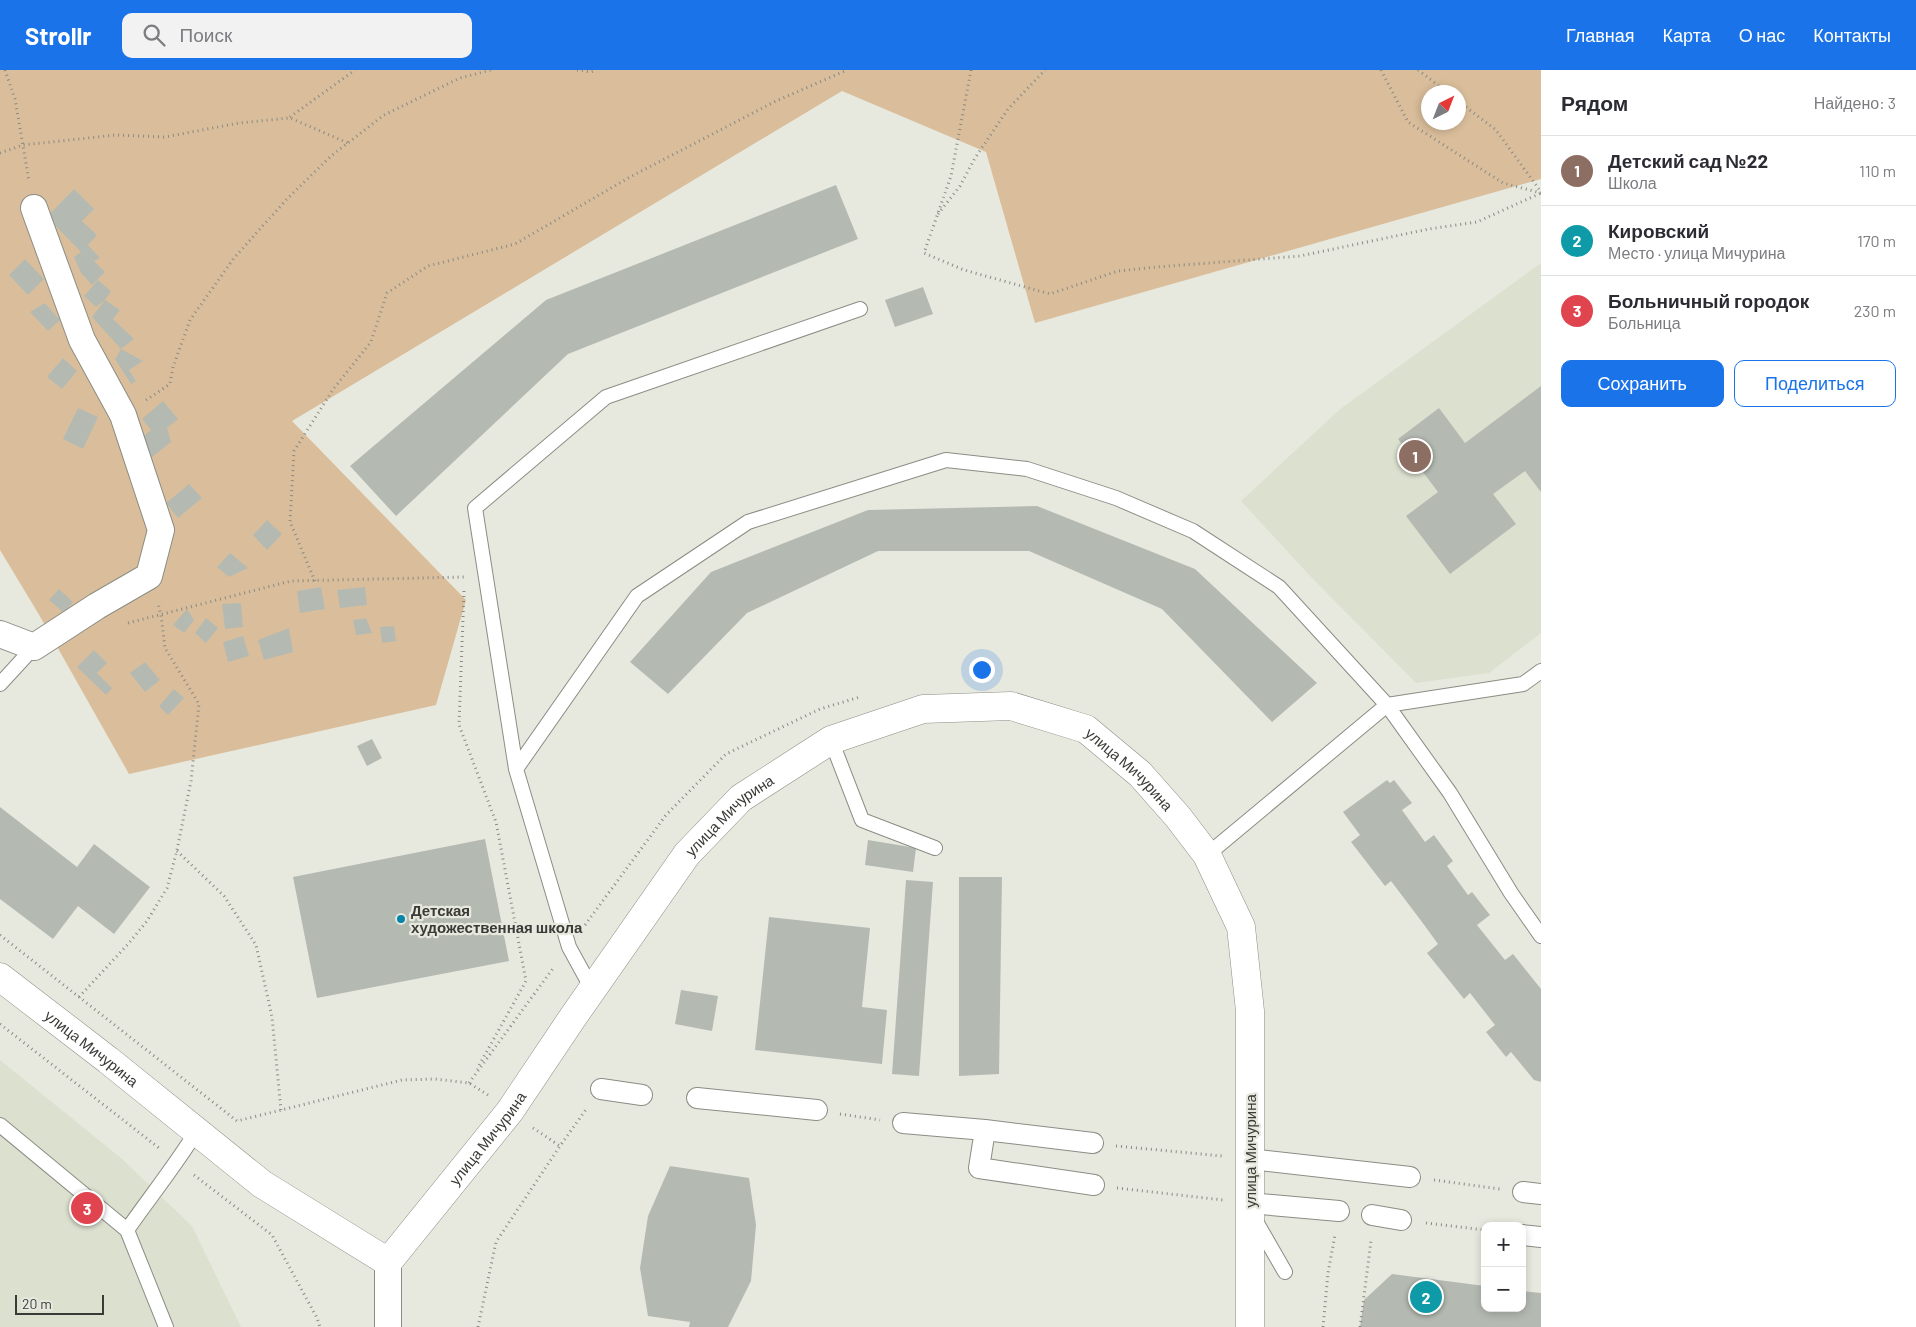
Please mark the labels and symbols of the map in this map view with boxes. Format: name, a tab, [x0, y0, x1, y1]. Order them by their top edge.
north arrow	[1421, 85, 1466, 130]
pin: 1	[1399, 437, 1431, 475]
your location	[969, 657, 995, 683]
street label: улица Мичурина	[1082, 724, 1178, 815]
street label: улица Мичурина	[681, 770, 777, 860]
place label: Детская художественная школа	[411, 901, 583, 936]
marker: Детская художественная школа	[395, 913, 407, 925]
street label: улица Мичурина	[41, 1006, 143, 1090]
street label: улица Мичурина	[445, 1087, 530, 1188]
street label: улица Мичурина	[1241, 1094, 1259, 1208]
pin: 3	[71, 1189, 103, 1227]
pin: 2	[1410, 1278, 1442, 1316]
scale bar	[15, 1292, 104, 1315]

